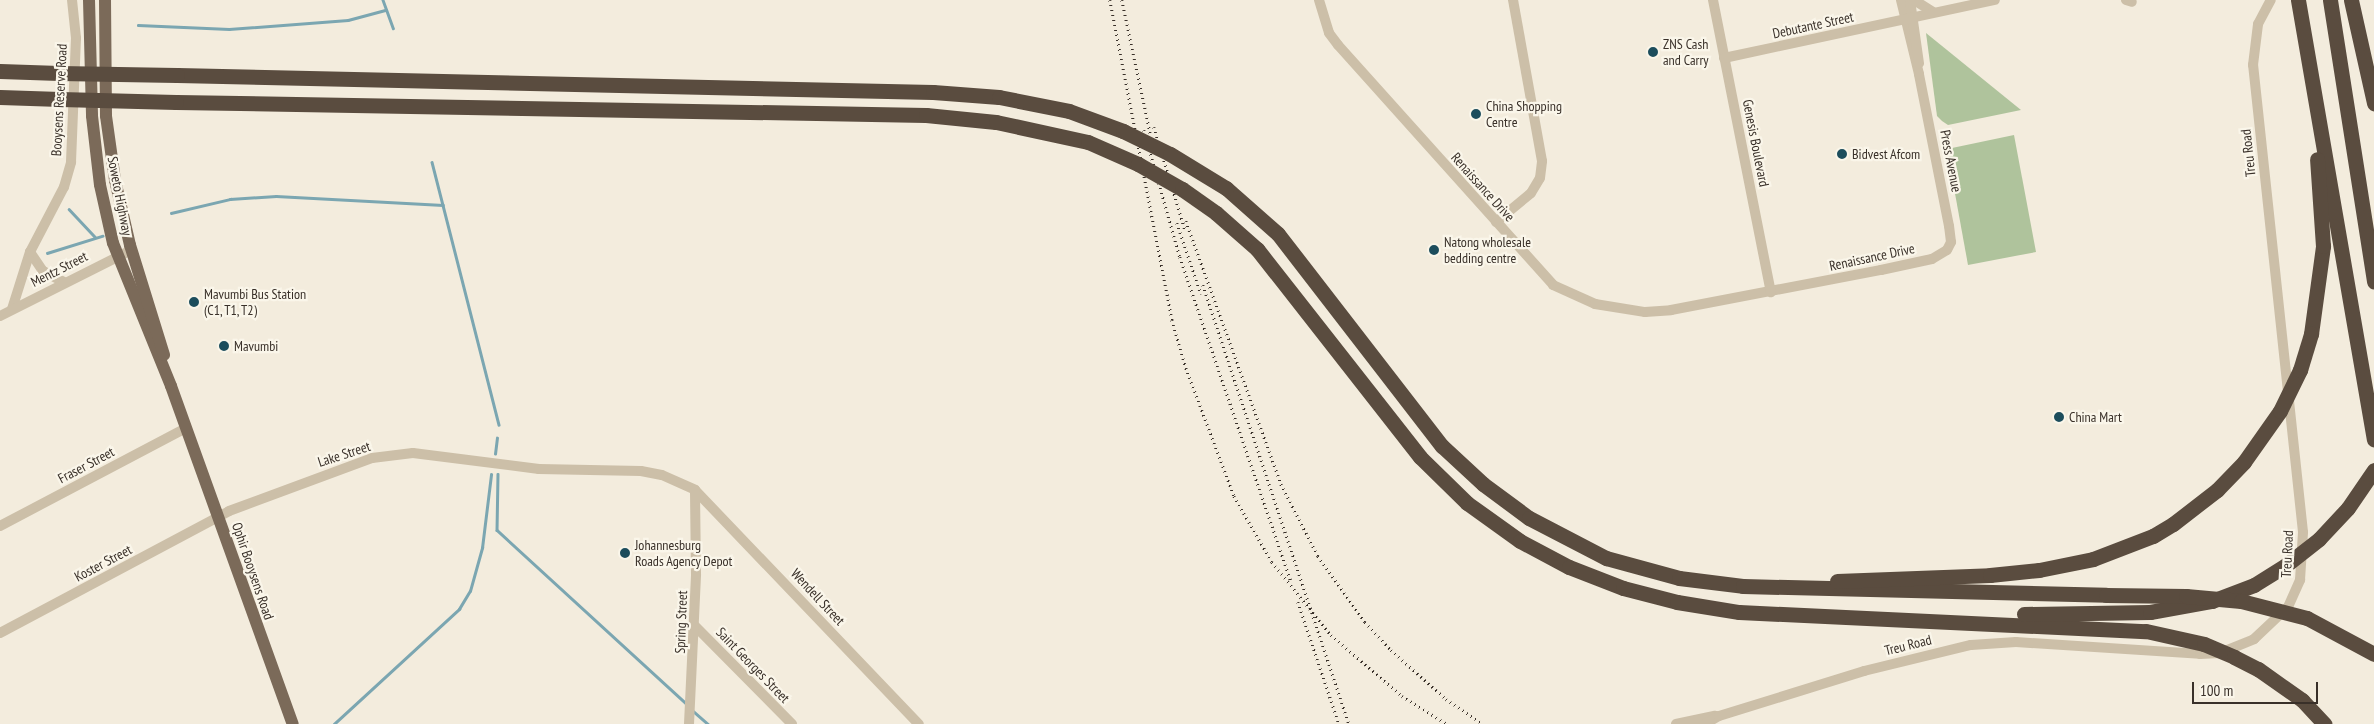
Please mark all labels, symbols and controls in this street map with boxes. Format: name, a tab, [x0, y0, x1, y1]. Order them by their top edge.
street label: Debutante Street	[1771, 8, 1855, 42]
place label: ZNS Cash and Carry	[1663, 36, 1709, 68]
street label: Booysens Reserve Road	[48, 43, 70, 157]
marker: ZNS Cash and Carry	[1647, 46, 1659, 58]
place label: China Shopping Centre	[1486, 98, 1562, 130]
street label: Genesis Boulevard	[1739, 98, 1773, 188]
marker: China Shopping Centre	[1470, 108, 1482, 120]
street label: Press Avenue	[1937, 128, 1965, 194]
street label: Treu Road	[2237, 128, 2259, 178]
place label: Bidvest Afcom	[1852, 146, 1920, 162]
marker: Bidvest Afcom	[1836, 148, 1848, 160]
street label: Renaissance Drive	[1448, 149, 1518, 225]
street label: Soweto Highway	[104, 155, 136, 237]
place label: Natong wholesale bedding centre	[1444, 234, 1531, 266]
street label: Renaissance Drive	[1828, 240, 1916, 274]
marker: Natong wholesale bedding centre	[1428, 244, 1440, 256]
street label: Mentz Street	[28, 248, 90, 290]
place label: Mavumbi Bus Station (C1, T1, T2)	[204, 286, 306, 318]
marker: Mavumbi Bus Station (C1, T1, T2)	[188, 296, 200, 308]
place label: Mavumbi	[234, 338, 278, 354]
marker: Mavumbi	[218, 340, 230, 352]
place label: China Mart	[2069, 409, 2122, 425]
marker: China Mart	[2053, 411, 2065, 423]
street label: Lake Street	[316, 438, 372, 470]
street label: Fraser Street	[55, 443, 117, 487]
street label: Ophir Booysens Road	[228, 520, 278, 622]
street label: Treu Road	[2277, 530, 2297, 578]
place label: Johannesburg Roads Agency Depot	[635, 537, 733, 570]
street label: Koster Street	[71, 541, 135, 585]
marker: Johannesburg Roads Agency Depot	[619, 547, 631, 559]
street label: Wendell Street	[788, 565, 848, 629]
street label: Spring Street	[672, 590, 690, 654]
street label: Saint Georges Street	[713, 624, 793, 706]
street label: Treu Road	[1883, 631, 1933, 659]
scale bar	[2194, 672, 2320, 704]
text: 100 m	[2200, 681, 2233, 700]

